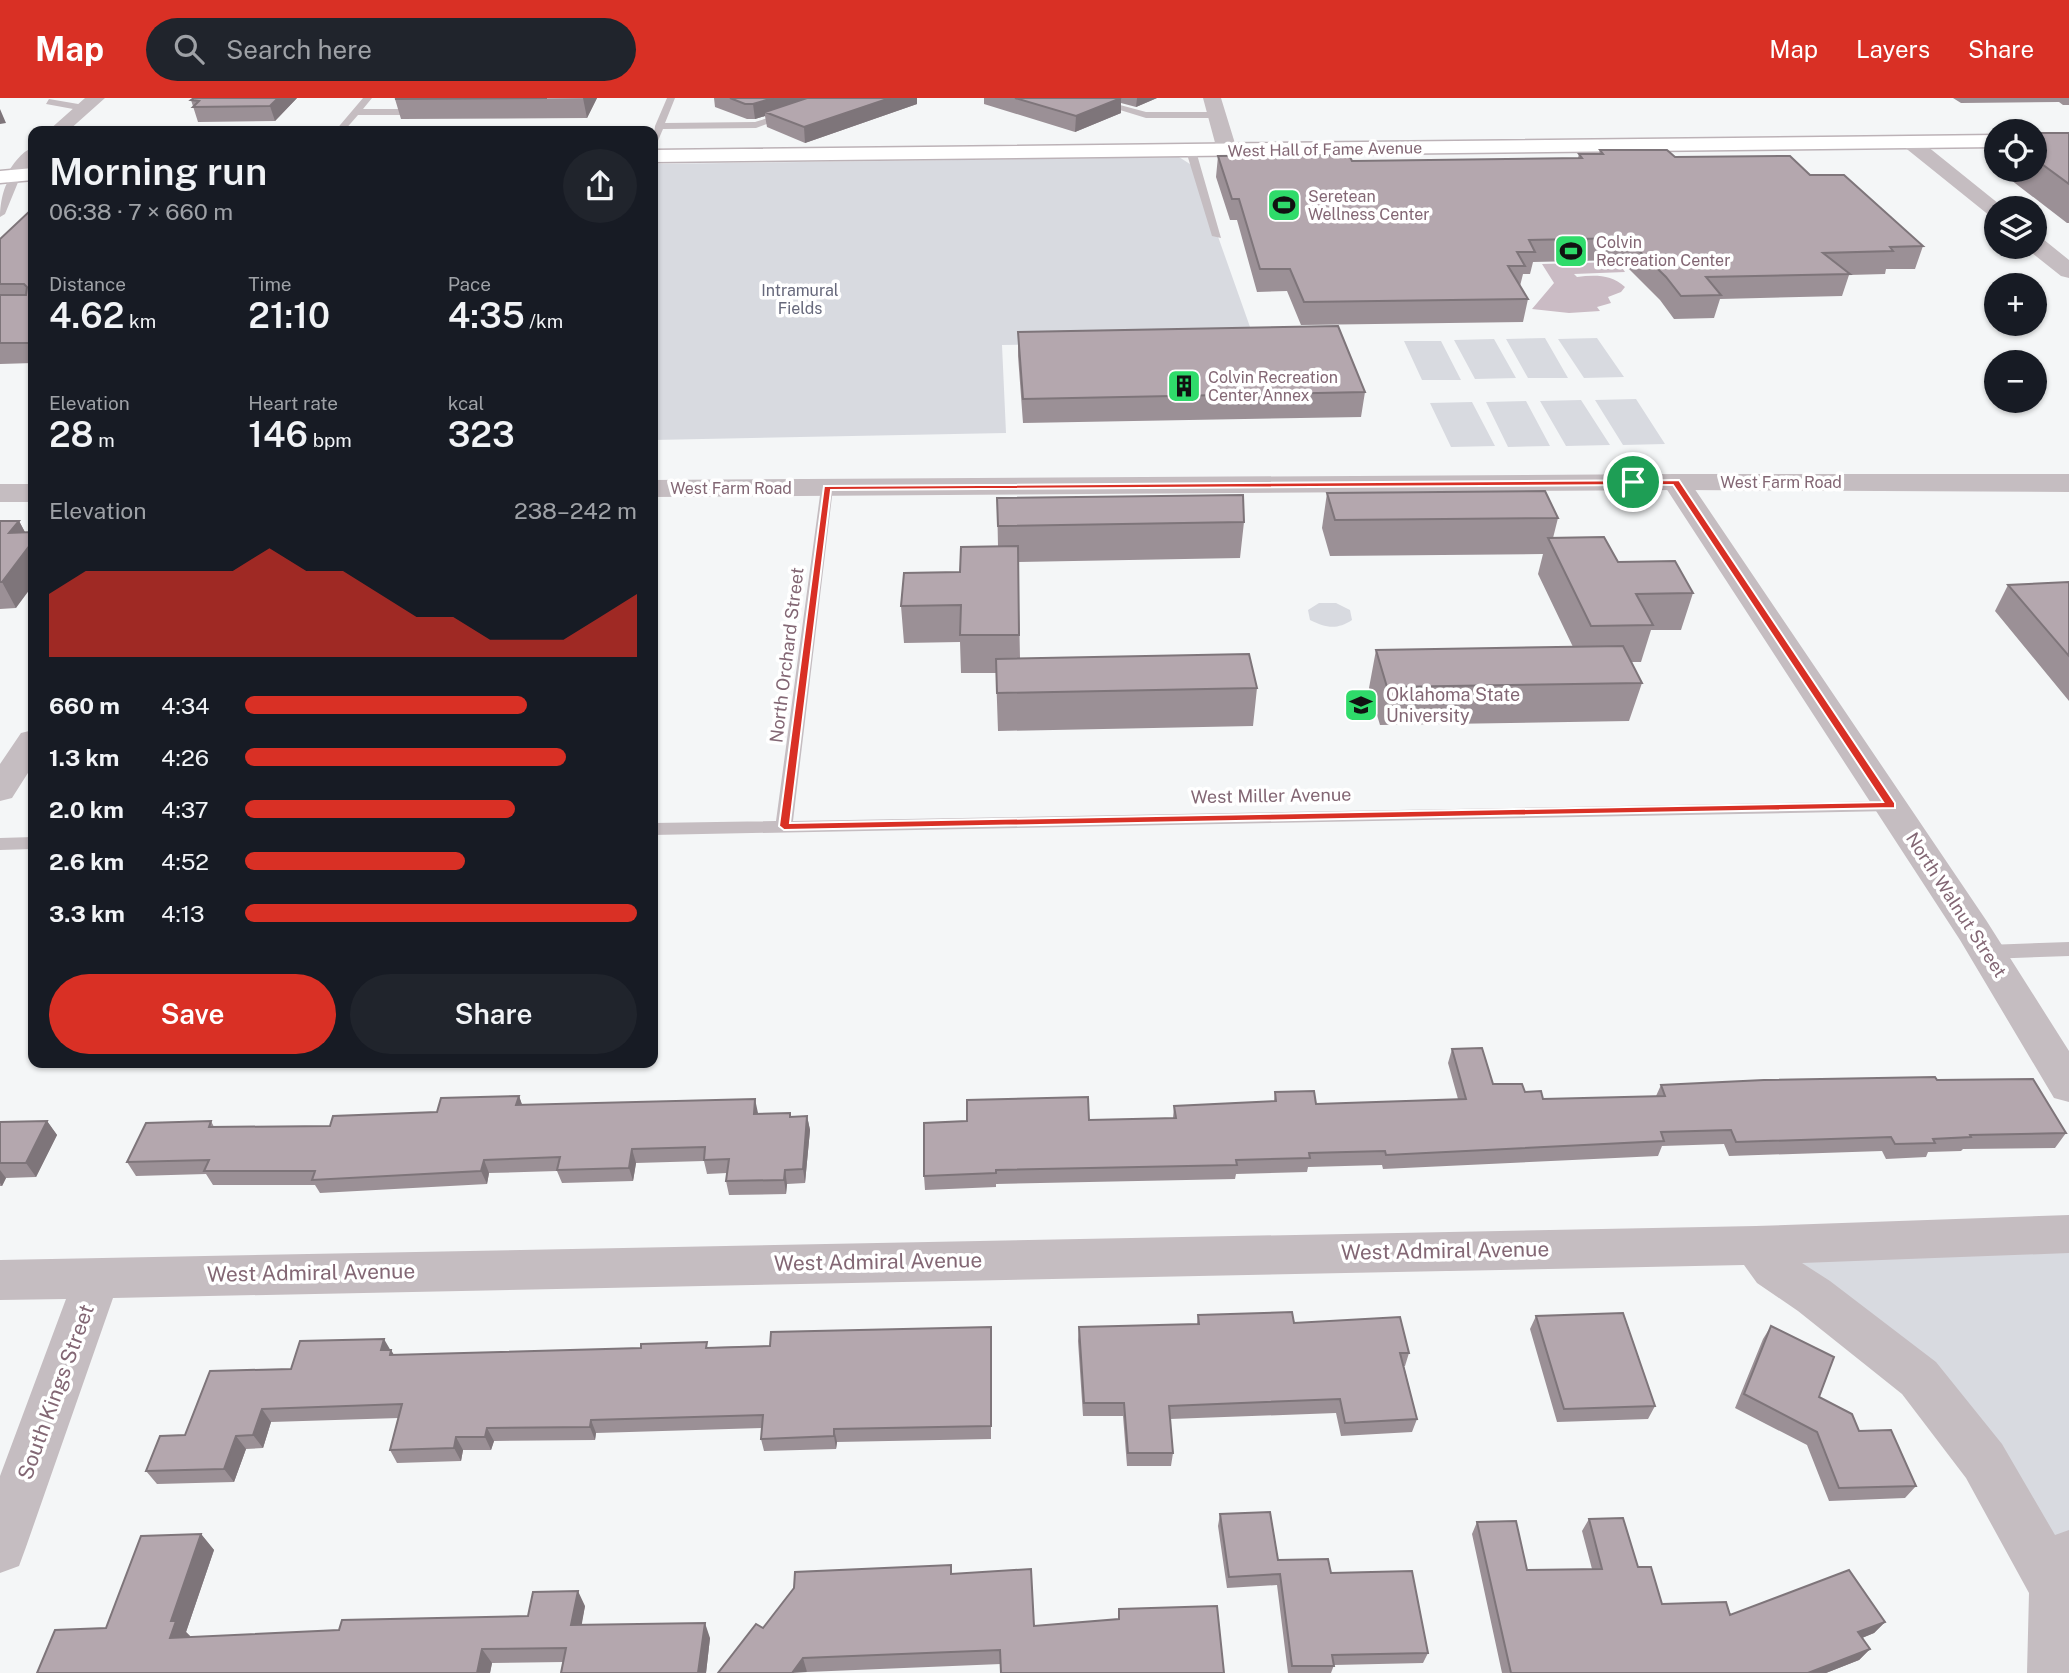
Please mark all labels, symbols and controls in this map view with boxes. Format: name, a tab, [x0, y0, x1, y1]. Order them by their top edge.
search box	[146, 18, 636, 81]
text: Map	[35, 30, 104, 68]
icon: search	[170, 30, 208, 68]
text: Search here	[226, 34, 372, 65]
text: Map	[1769, 35, 1818, 63]
text: Layers	[1856, 35, 1930, 63]
text: Share	[1968, 35, 2034, 63]
map controls	[1984, 119, 2047, 413]
button: locate	[1984, 119, 2047, 182]
street label: West Hall of Fame Avenue	[1228, 138, 1422, 161]
text: Morning run	[49, 149, 267, 194]
button: share	[563, 149, 637, 223]
sports icon: Seretean Wellness Center	[1265, 186, 1303, 224]
place label: Seretean Wellness Center	[1308, 187, 1429, 224]
button: layers	[1984, 196, 2047, 259]
text: 06:38 · 7 × 660 m	[49, 198, 233, 225]
sports icon: Colvin Recreation Center	[1552, 232, 1590, 270]
place label: Colvin Recreation Center	[1596, 233, 1730, 270]
text: Distance	[49, 273, 126, 295]
text: Time	[248, 273, 292, 295]
text: Pace	[448, 273, 491, 295]
button: +	[1984, 273, 2047, 336]
park label: Intramural Fields	[761, 281, 839, 318]
text: 4.62	[49, 295, 124, 336]
text: 21:10	[248, 295, 330, 336]
text: 4:35	[448, 295, 525, 336]
text: km	[124, 310, 156, 332]
text: /km	[525, 310, 563, 332]
button: −	[1984, 350, 2047, 413]
building icon: Colvin Recreation Center Annex	[1165, 367, 1203, 405]
place label: Colvin Recreation Center Annex	[1208, 368, 1338, 405]
text: Elevation	[49, 392, 130, 414]
text: Heart rate	[248, 392, 338, 414]
text: kcal	[448, 392, 484, 414]
text: 28	[49, 414, 94, 455]
text: 146	[248, 414, 308, 455]
text: 323	[448, 414, 515, 455]
text: m	[94, 429, 115, 451]
text: bpm	[308, 429, 352, 451]
pin	[1603, 452, 1663, 512]
icon: arrive	[1614, 463, 1652, 501]
street label: West Farm Road	[1720, 473, 1842, 492]
street label: West Farm Road	[670, 479, 792, 498]
text: Elevation	[49, 497, 147, 524]
text: 238–242 m	[514, 497, 637, 524]
street label: North Orchard Street	[765, 566, 808, 744]
place label: Oklahoma State University	[1386, 684, 1520, 726]
school or university icon: Oklahoma State University	[1342, 686, 1380, 724]
text: 660 m	[49, 692, 120, 719]
text: 4:34	[161, 692, 210, 719]
text: 1.3 km	[49, 744, 119, 771]
text: 4:26	[161, 744, 209, 771]
street label: West Miller Avenue	[1190, 784, 1352, 807]
text: 2.0 km	[49, 796, 124, 823]
text: 4:37	[161, 796, 209, 823]
street label: North Walnut Street	[1902, 828, 2011, 981]
text: 2.6 km	[49, 848, 124, 875]
text: 4:52	[161, 848, 209, 875]
text: 3.3 km	[49, 900, 125, 927]
text: 4:13	[161, 900, 205, 927]
button: Save	[49, 974, 336, 1054]
button: Share	[350, 974, 637, 1054]
street label: West Admiral Avenue	[1341, 1236, 1549, 1265]
street label: West Admiral Avenue	[774, 1247, 982, 1276]
street label: West Admiral Avenue	[207, 1258, 415, 1287]
street label: South Kings Street	[12, 1301, 99, 1483]

